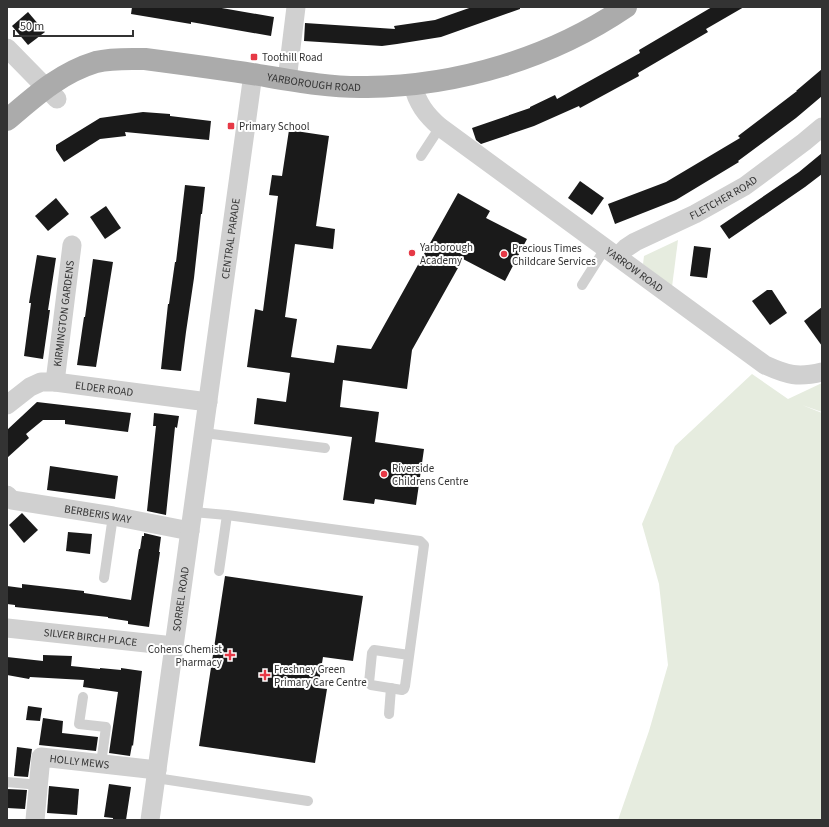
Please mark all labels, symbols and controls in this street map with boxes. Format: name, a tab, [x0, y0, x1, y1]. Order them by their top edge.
scale bar	[14, 12, 133, 38]
text: 50 m	[20, 18, 44, 35]
place label: Toothill Road	[262, 50, 323, 65]
marker: Toothill Road	[249, 52, 259, 62]
street label: YARBOROUGH ROAD	[265, 69, 361, 95]
place label: Primary School	[239, 119, 310, 134]
marker: Primary School	[226, 121, 236, 131]
street label: FLETCHER ROAD	[687, 172, 761, 224]
street label: CENTRAL PARADE	[218, 197, 244, 280]
place label: Yarborough Academy	[419, 240, 473, 268]
place label: Precious Times Childcare Services	[512, 241, 596, 269]
street label: YARROW ROAD	[602, 243, 666, 296]
marker: Yarborough Academy	[407, 248, 417, 258]
marker: Precious Times Childcare Services	[499, 249, 509, 259]
street label: KIRMINGTON GARDENS	[50, 259, 78, 368]
street label: ELDER ROAD	[74, 378, 134, 400]
place label: Riverside Childrens Centre	[392, 461, 469, 489]
marker: Riverside Childrens Centre	[379, 469, 389, 479]
street label: BERBERIS WAY	[63, 501, 133, 528]
street label: SORREL ROAD	[169, 566, 193, 633]
street label: SILVER BIRCH PLACE	[43, 625, 138, 650]
place label: Cohens Chemist Pharmacy	[148, 642, 222, 670]
marker: Cohens Chemist Pharmacy	[225, 650, 235, 660]
place label: Freshney Green Primary Care Centre	[274, 662, 367, 690]
marker: Freshney Green Primary Care Centre	[259, 669, 271, 681]
street label: HOLLY MEWS	[49, 751, 110, 773]

